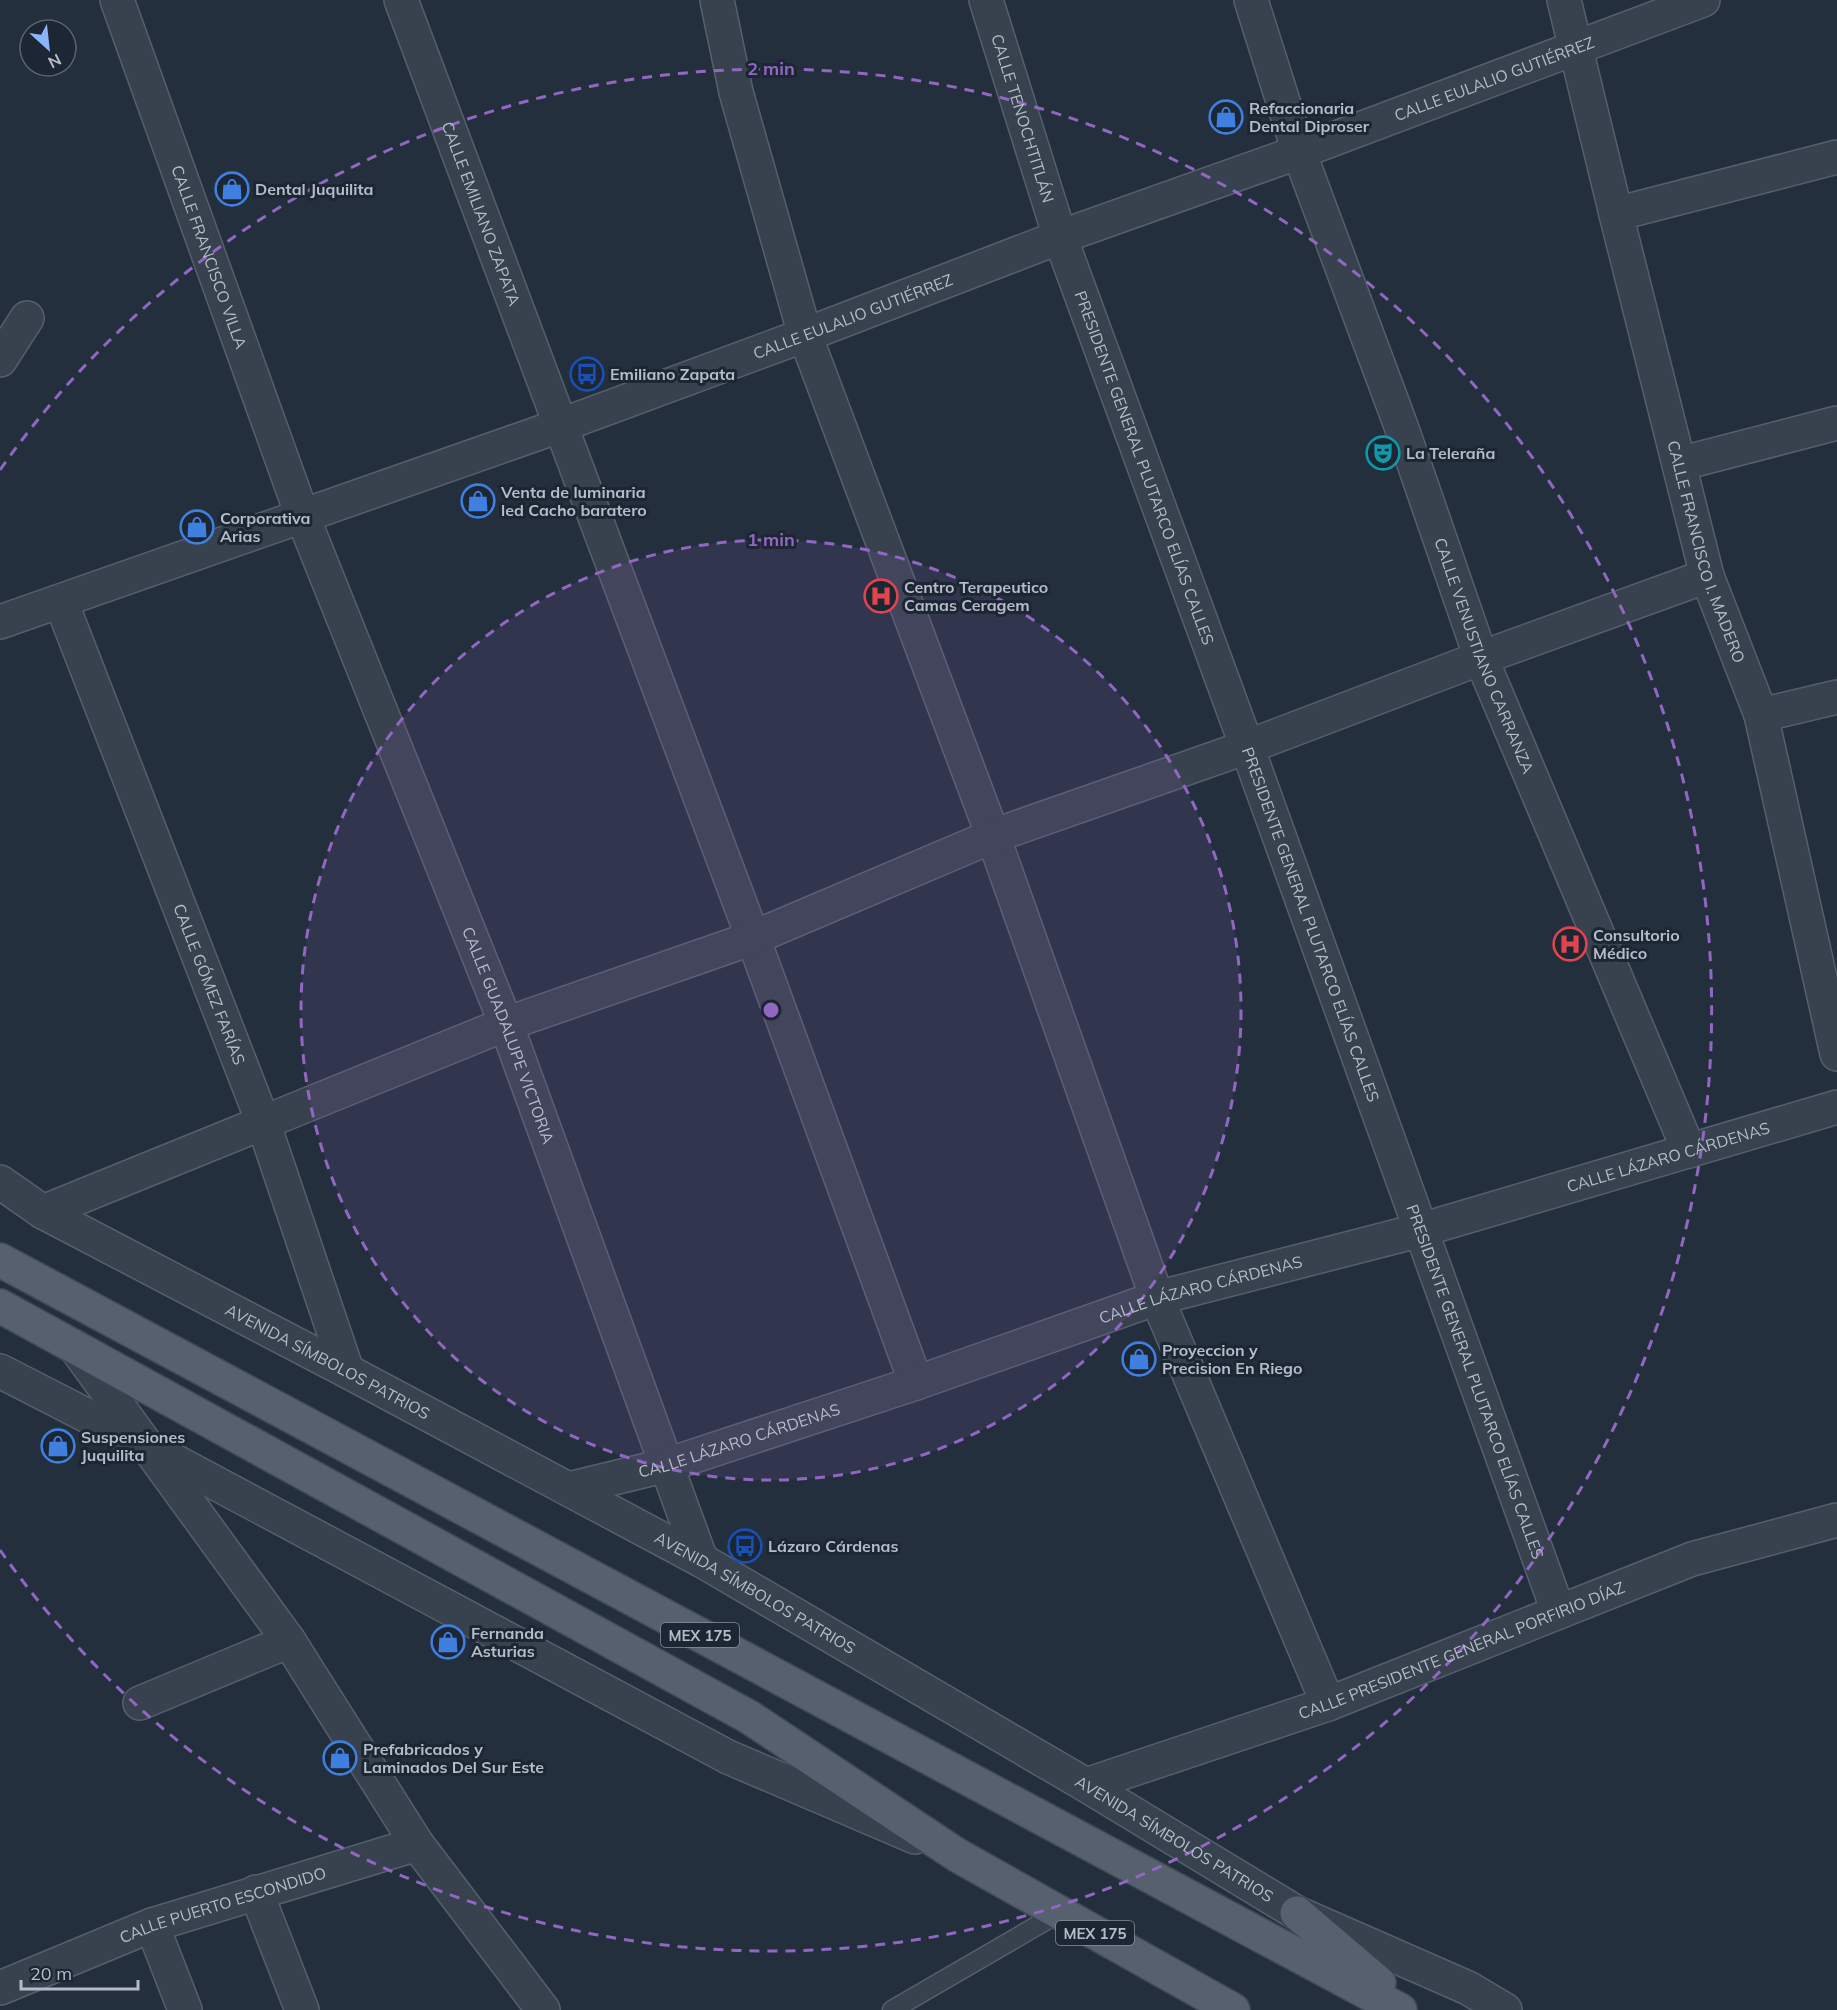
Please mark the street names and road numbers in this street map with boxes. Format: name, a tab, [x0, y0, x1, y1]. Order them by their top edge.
street label: CALLE TENOCHTITLÁN	[987, 31, 1059, 205]
street label: CALLE EULALIO GUTIÉRREZ	[1391, 32, 1597, 125]
street label: CALLE EMILIANO ZAPATA	[437, 119, 525, 309]
street label: CALLE FRANCISCO VILLA	[167, 162, 252, 352]
street label: CALLE EULALIO GUTIÉRREZ	[750, 269, 955, 363]
street label: PRESIDENTE GENERAL PLUTARCO ELÍAS CALLES	[1071, 288, 1219, 648]
street label: CALLE FRANCISCO I. MADERO	[1663, 438, 1750, 666]
street label: CALLE VENUSTIANO CARRANZA	[1430, 535, 1539, 777]
street label: PRESIDENTE GENERAL PLUTARCO ELÍAS CALLES	[1238, 744, 1384, 1105]
street label: CALLE GÓMEZ FARÍAS	[169, 901, 250, 1068]
street label: CALLE GUADALUPE VICTORIA	[458, 924, 559, 1147]
street label: CALLE LÁZARO CÁRDENAS	[1564, 1117, 1772, 1196]
street label: PRESIDENTE GENERAL PLUTARCO ELÍAS CALLES	[1402, 1202, 1548, 1562]
street label: CALLE LÁZARO CÁRDENAS	[1096, 1251, 1305, 1328]
street label: AVENIDA SÍMBOLOS PATRIOS	[222, 1299, 433, 1423]
street label: CALLE LÁZARO CÁRDENAS	[636, 1399, 843, 1482]
street label: AVENIDA SÍMBOLOS PATRIOS	[651, 1527, 859, 1658]
street label: CALLE PRESIDENTE GENERAL PORFIRIO DÍAZ	[1296, 1577, 1627, 1723]
road number: MEX 175	[661, 1623, 739, 1647]
street label: AVENIDA SÍMBOLOS PATRIOS	[1072, 1771, 1277, 1906]
street label: CALLE PUERTO ESCONDIDO	[116, 1862, 328, 1947]
road number: MEX 175	[1056, 1921, 1134, 1945]

